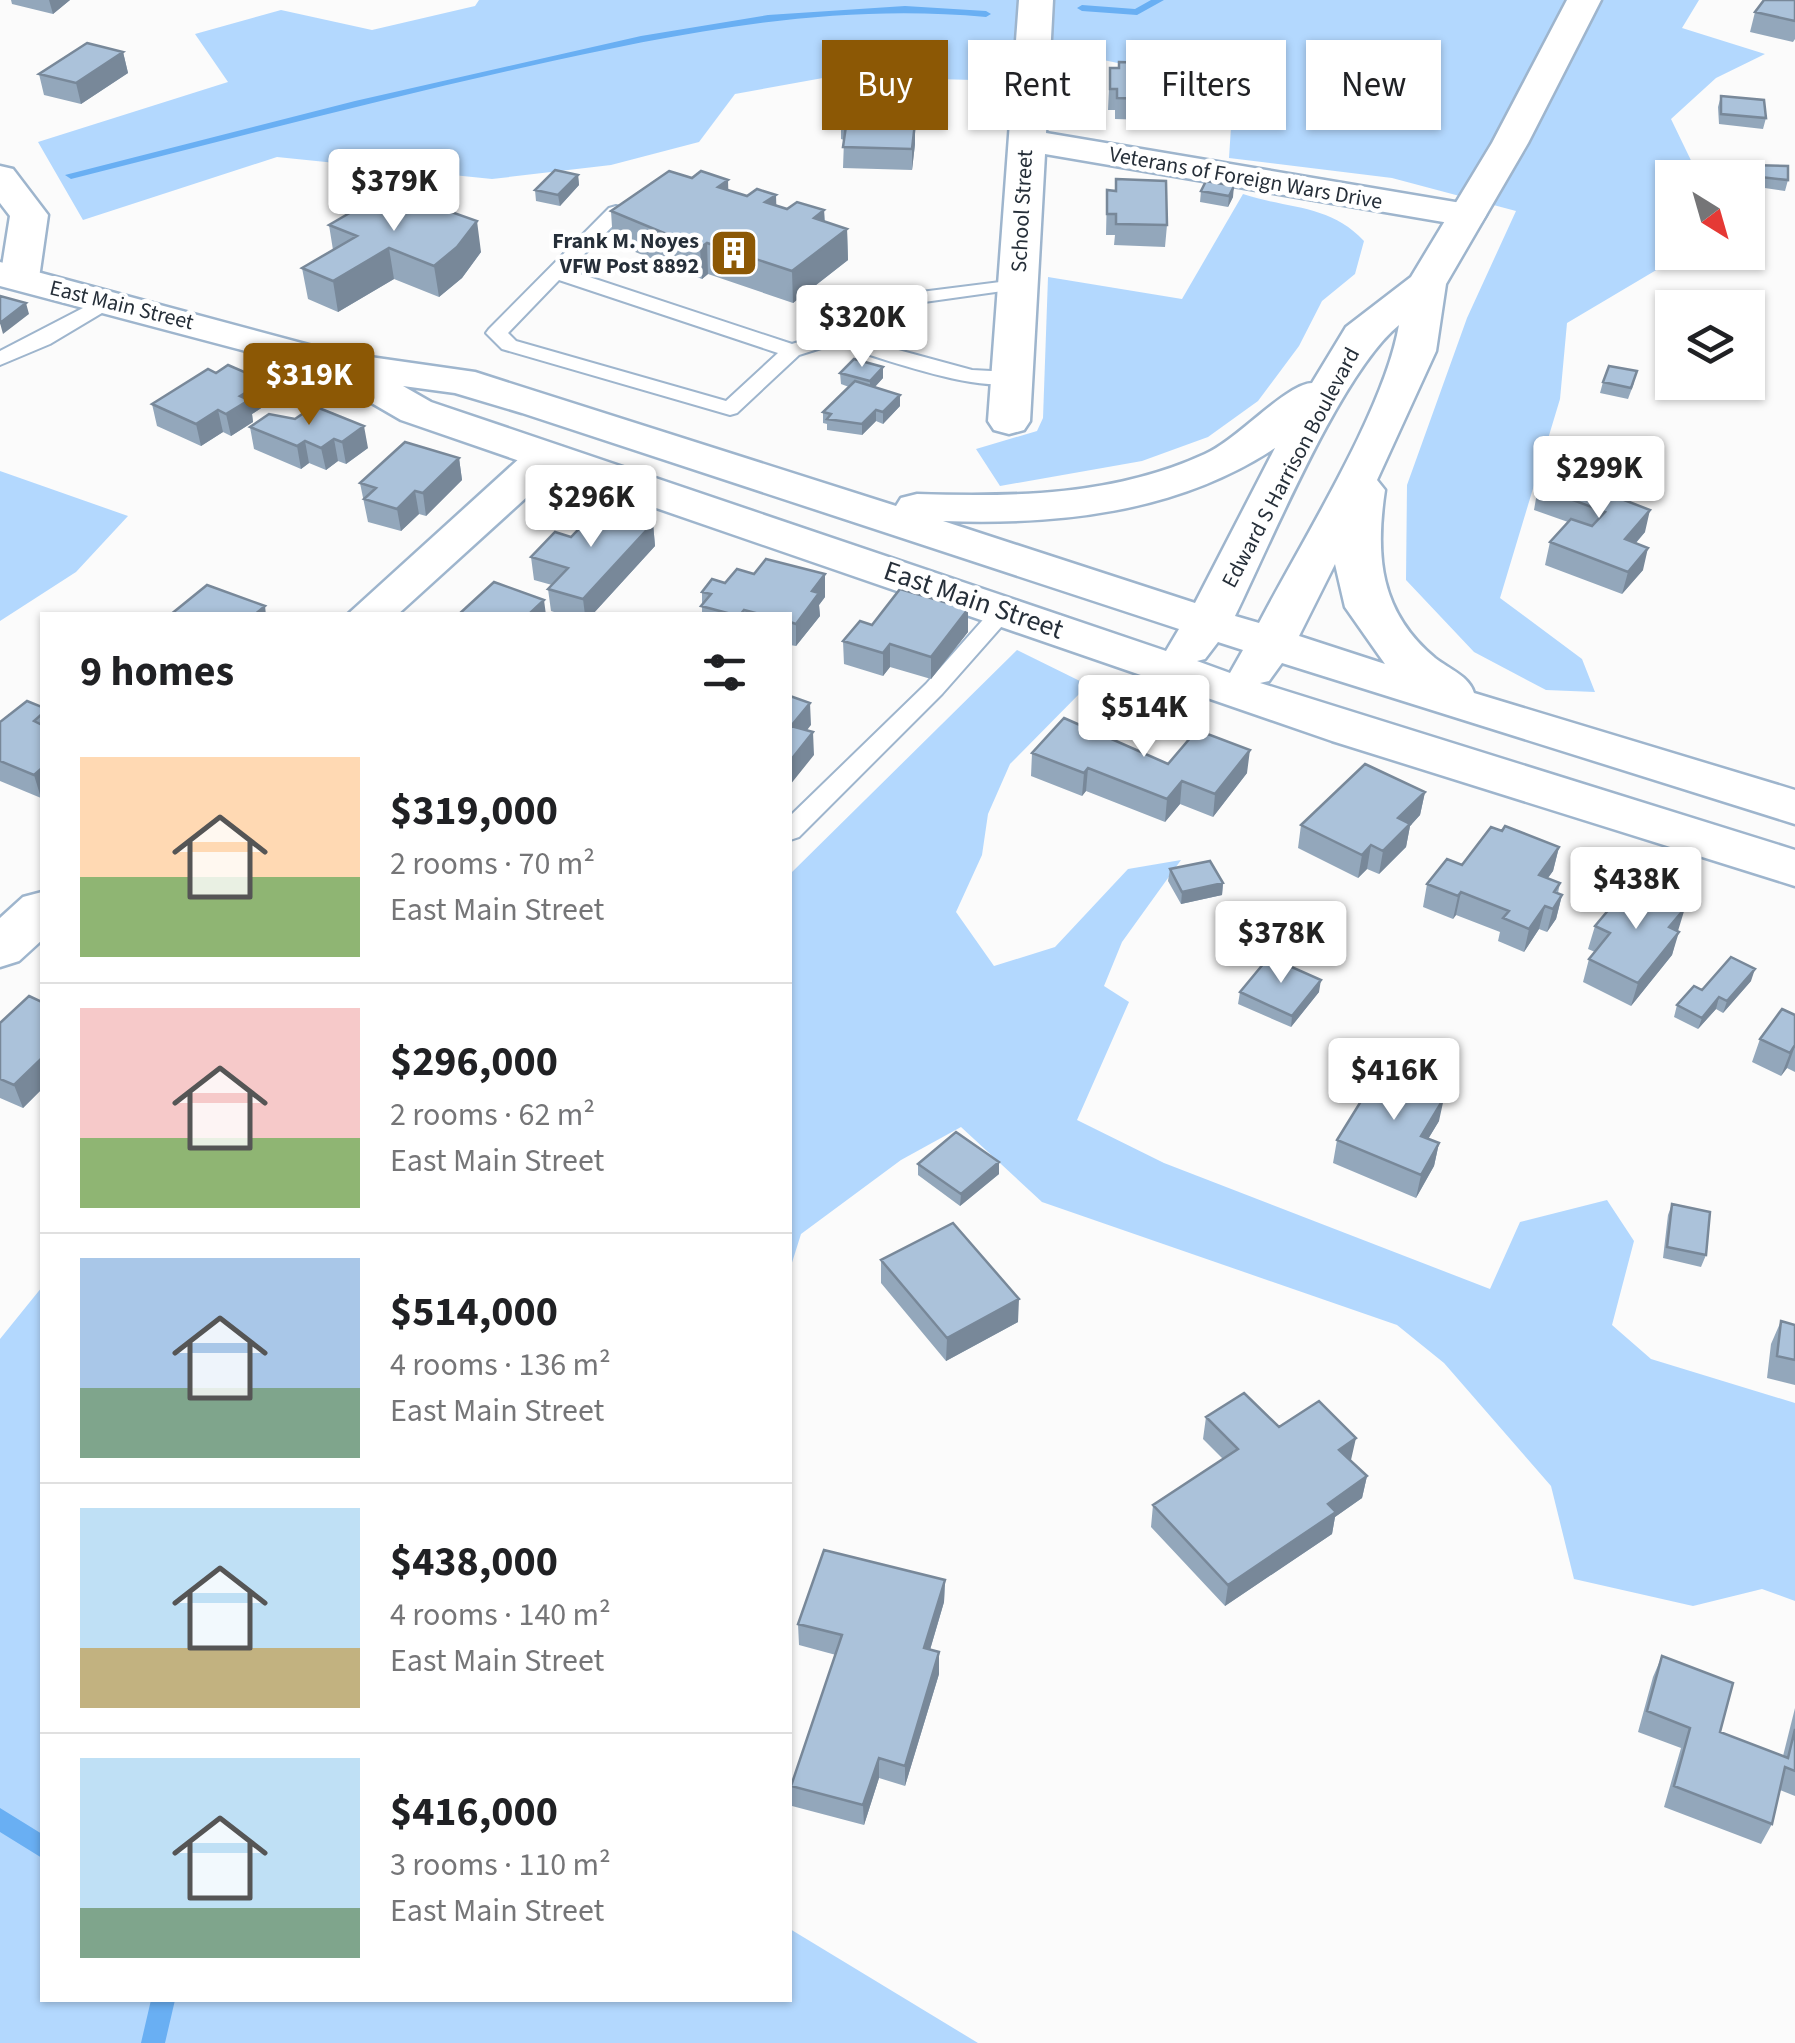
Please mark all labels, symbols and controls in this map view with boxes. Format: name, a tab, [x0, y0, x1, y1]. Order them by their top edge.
chip: Buy	[822, 40, 948, 130]
chip: Rent	[968, 40, 1106, 130]
chip: Filters	[1126, 40, 1286, 130]
chip: New	[1306, 40, 1441, 130]
street label: Veterans of Foreign Wars Drive	[1107, 138, 1385, 218]
street label: School Street	[1003, 148, 1041, 273]
pin: $379K	[324, 149, 464, 234]
text: $379K	[350, 158, 438, 204]
north arrow	[1655, 160, 1765, 270]
map controls	[1655, 160, 1765, 400]
place label: Frank M. Noyes VFW Post 8892	[552, 225, 699, 282]
building icon: Frank M. Noyes VFW Post 8892	[708, 227, 760, 279]
street label: East Main Street	[46, 272, 198, 338]
pin: $320K	[792, 285, 932, 370]
button: layers	[1655, 290, 1765, 400]
text: $320K	[818, 294, 906, 340]
street label: Edward S Harrison Boulevard	[1214, 342, 1368, 593]
pin: $319K	[239, 343, 379, 428]
text: $319K	[265, 352, 353, 398]
pin: $299K	[1529, 436, 1669, 521]
text: $299K	[1555, 445, 1643, 491]
pin: $296K	[521, 465, 661, 550]
text: $296K	[547, 474, 635, 520]
street label: East Main Street	[879, 551, 1069, 650]
text: 9 homes	[80, 642, 234, 702]
icon: filters	[697, 645, 752, 700]
pin: $514K	[1074, 675, 1214, 760]
text: $514K	[1100, 684, 1188, 730]
text: $319,000	[390, 781, 558, 841]
icon: home	[160, 797, 280, 917]
text: 2 rooms · 70 m²	[390, 841, 595, 887]
pin: $438K	[1566, 847, 1706, 932]
text: $438K	[1592, 856, 1680, 902]
text: East Main Street	[390, 887, 604, 933]
pin: $378K	[1211, 901, 1351, 986]
text: $378K	[1237, 910, 1325, 956]
text: $296,000	[390, 1032, 558, 1092]
pin: $416K	[1324, 1038, 1464, 1123]
text: $416K	[1350, 1047, 1438, 1093]
icon: home	[160, 1048, 280, 1168]
text: 2 rooms · 62 m²	[390, 1092, 595, 1138]
text: East Main Street	[390, 1138, 604, 1184]
text: $514,000	[390, 1282, 558, 1342]
icon: home	[160, 1298, 280, 1418]
text: 4 rooms · 136 m²	[390, 1342, 611, 1388]
text: East Main Street	[390, 1388, 604, 1434]
text: $438,000	[390, 1532, 558, 1592]
icon: home	[160, 1548, 280, 1668]
text: 4 rooms · 140 m²	[390, 1592, 611, 1638]
text: East Main Street	[390, 1638, 604, 1684]
text: $416,000	[390, 1782, 558, 1842]
icon: home	[160, 1798, 280, 1918]
text: 3 rooms · 110 m²	[390, 1842, 611, 1888]
text: East Main Street	[390, 1888, 604, 1934]

